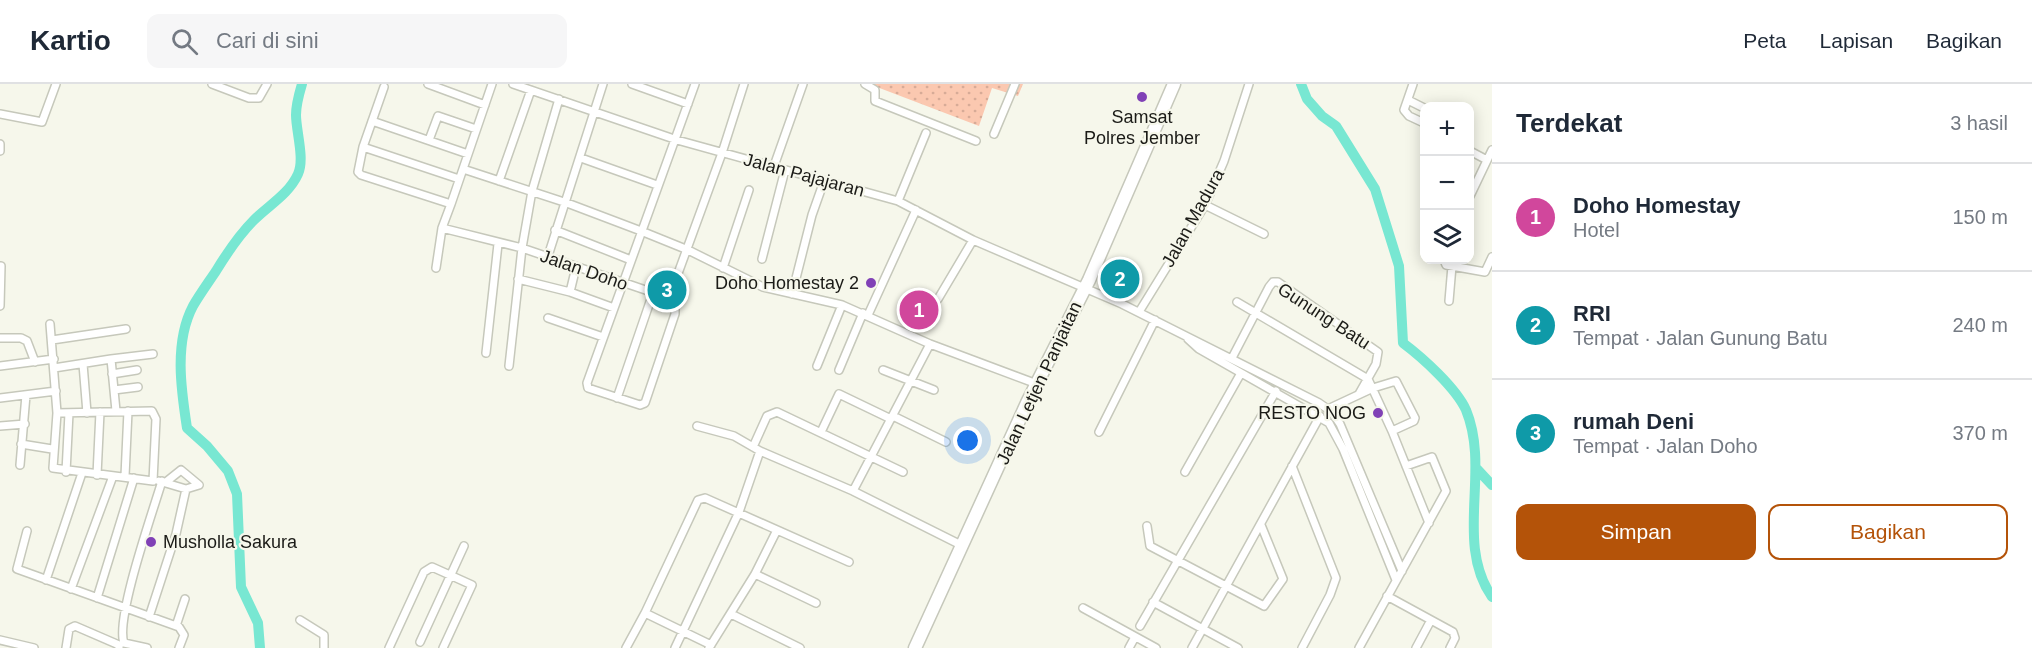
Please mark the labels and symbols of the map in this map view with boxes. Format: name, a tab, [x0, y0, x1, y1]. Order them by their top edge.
marker: Samsat Polres Jember	[1135, 90, 1149, 104]
place label: Samsat Polres Jember	[1084, 107, 1200, 148]
street label: Jalan Pajajaran	[741, 149, 867, 201]
street label: Jalan Madura	[1158, 165, 1229, 271]
street label: Jalan Doho	[538, 246, 630, 294]
pin: 2	[1100, 256, 1140, 302]
pin: 3	[648, 268, 686, 312]
place label: Doho Homestay 2	[715, 273, 859, 293]
marker: Doho Homestay 2	[864, 276, 878, 290]
street label: Gunung Batu	[1274, 279, 1374, 353]
pin: 1	[900, 288, 938, 332]
street label: Jalan Letjen Panjaitan	[993, 299, 1085, 467]
place label: RESTO NOG	[1258, 403, 1366, 423]
marker: RESTO NOG	[1371, 406, 1385, 420]
your location	[953, 426, 982, 455]
place label: Musholla Sakura	[163, 532, 298, 552]
marker: Musholla Sakura	[144, 535, 158, 549]

